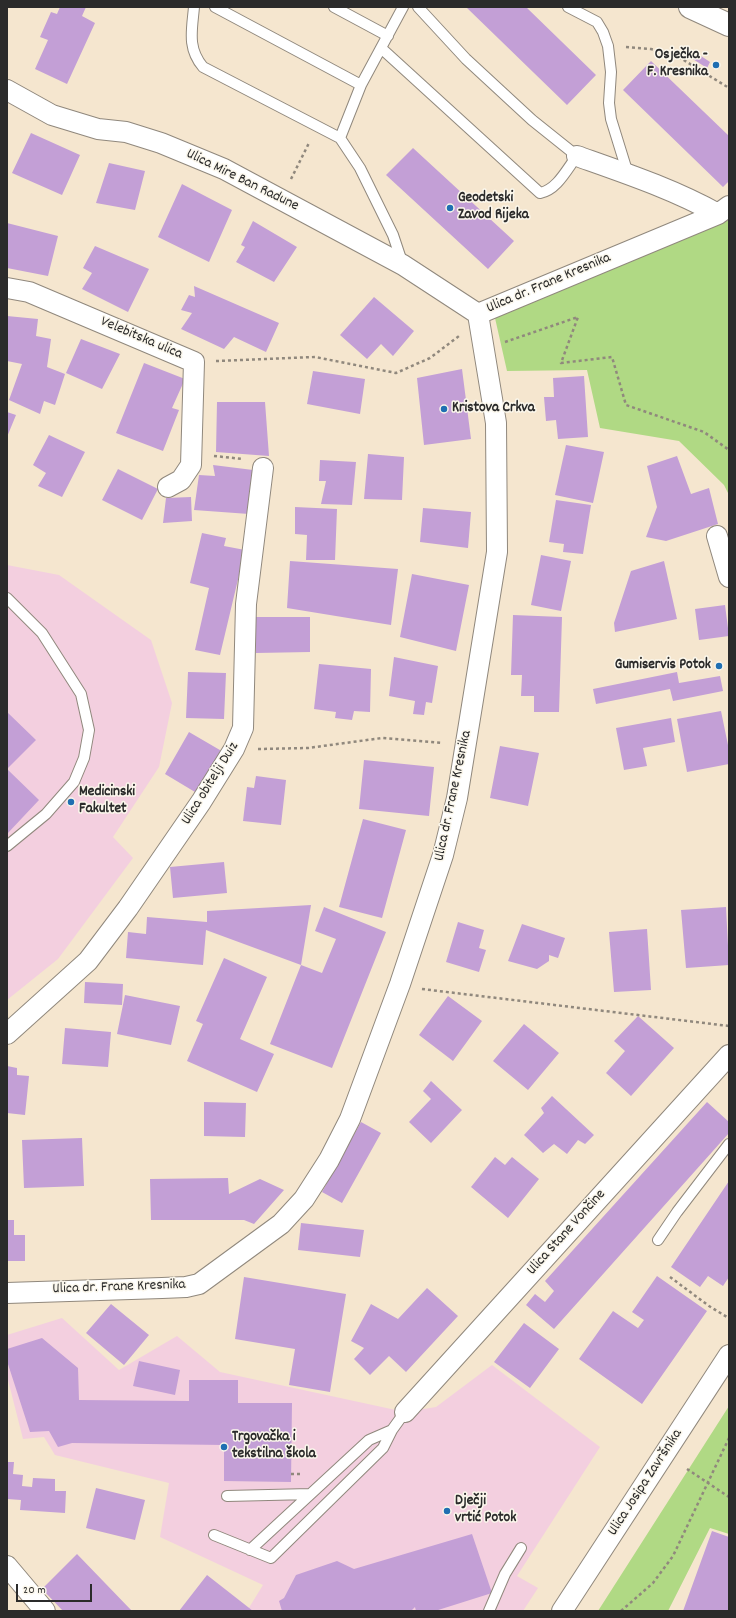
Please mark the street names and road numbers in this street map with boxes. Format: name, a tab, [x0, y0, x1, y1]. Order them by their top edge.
street label: Ulica Mire Ban Radune	[183, 146, 301, 216]
street label: Ulica dr. Frane Kresnika	[484, 250, 614, 318]
street label: Velebitska ulica	[97, 314, 185, 364]
street label: Ulica dr. Frane Kresnika	[431, 729, 477, 863]
street label: Ulica obitelji Duiz	[178, 739, 244, 829]
street label: Ulica Stane Vončine	[524, 1186, 610, 1280]
street label: Ulica dr. Frane Kresnika	[52, 1277, 186, 1299]
street label: Ulica Josipa Završnika	[605, 1426, 687, 1540]

